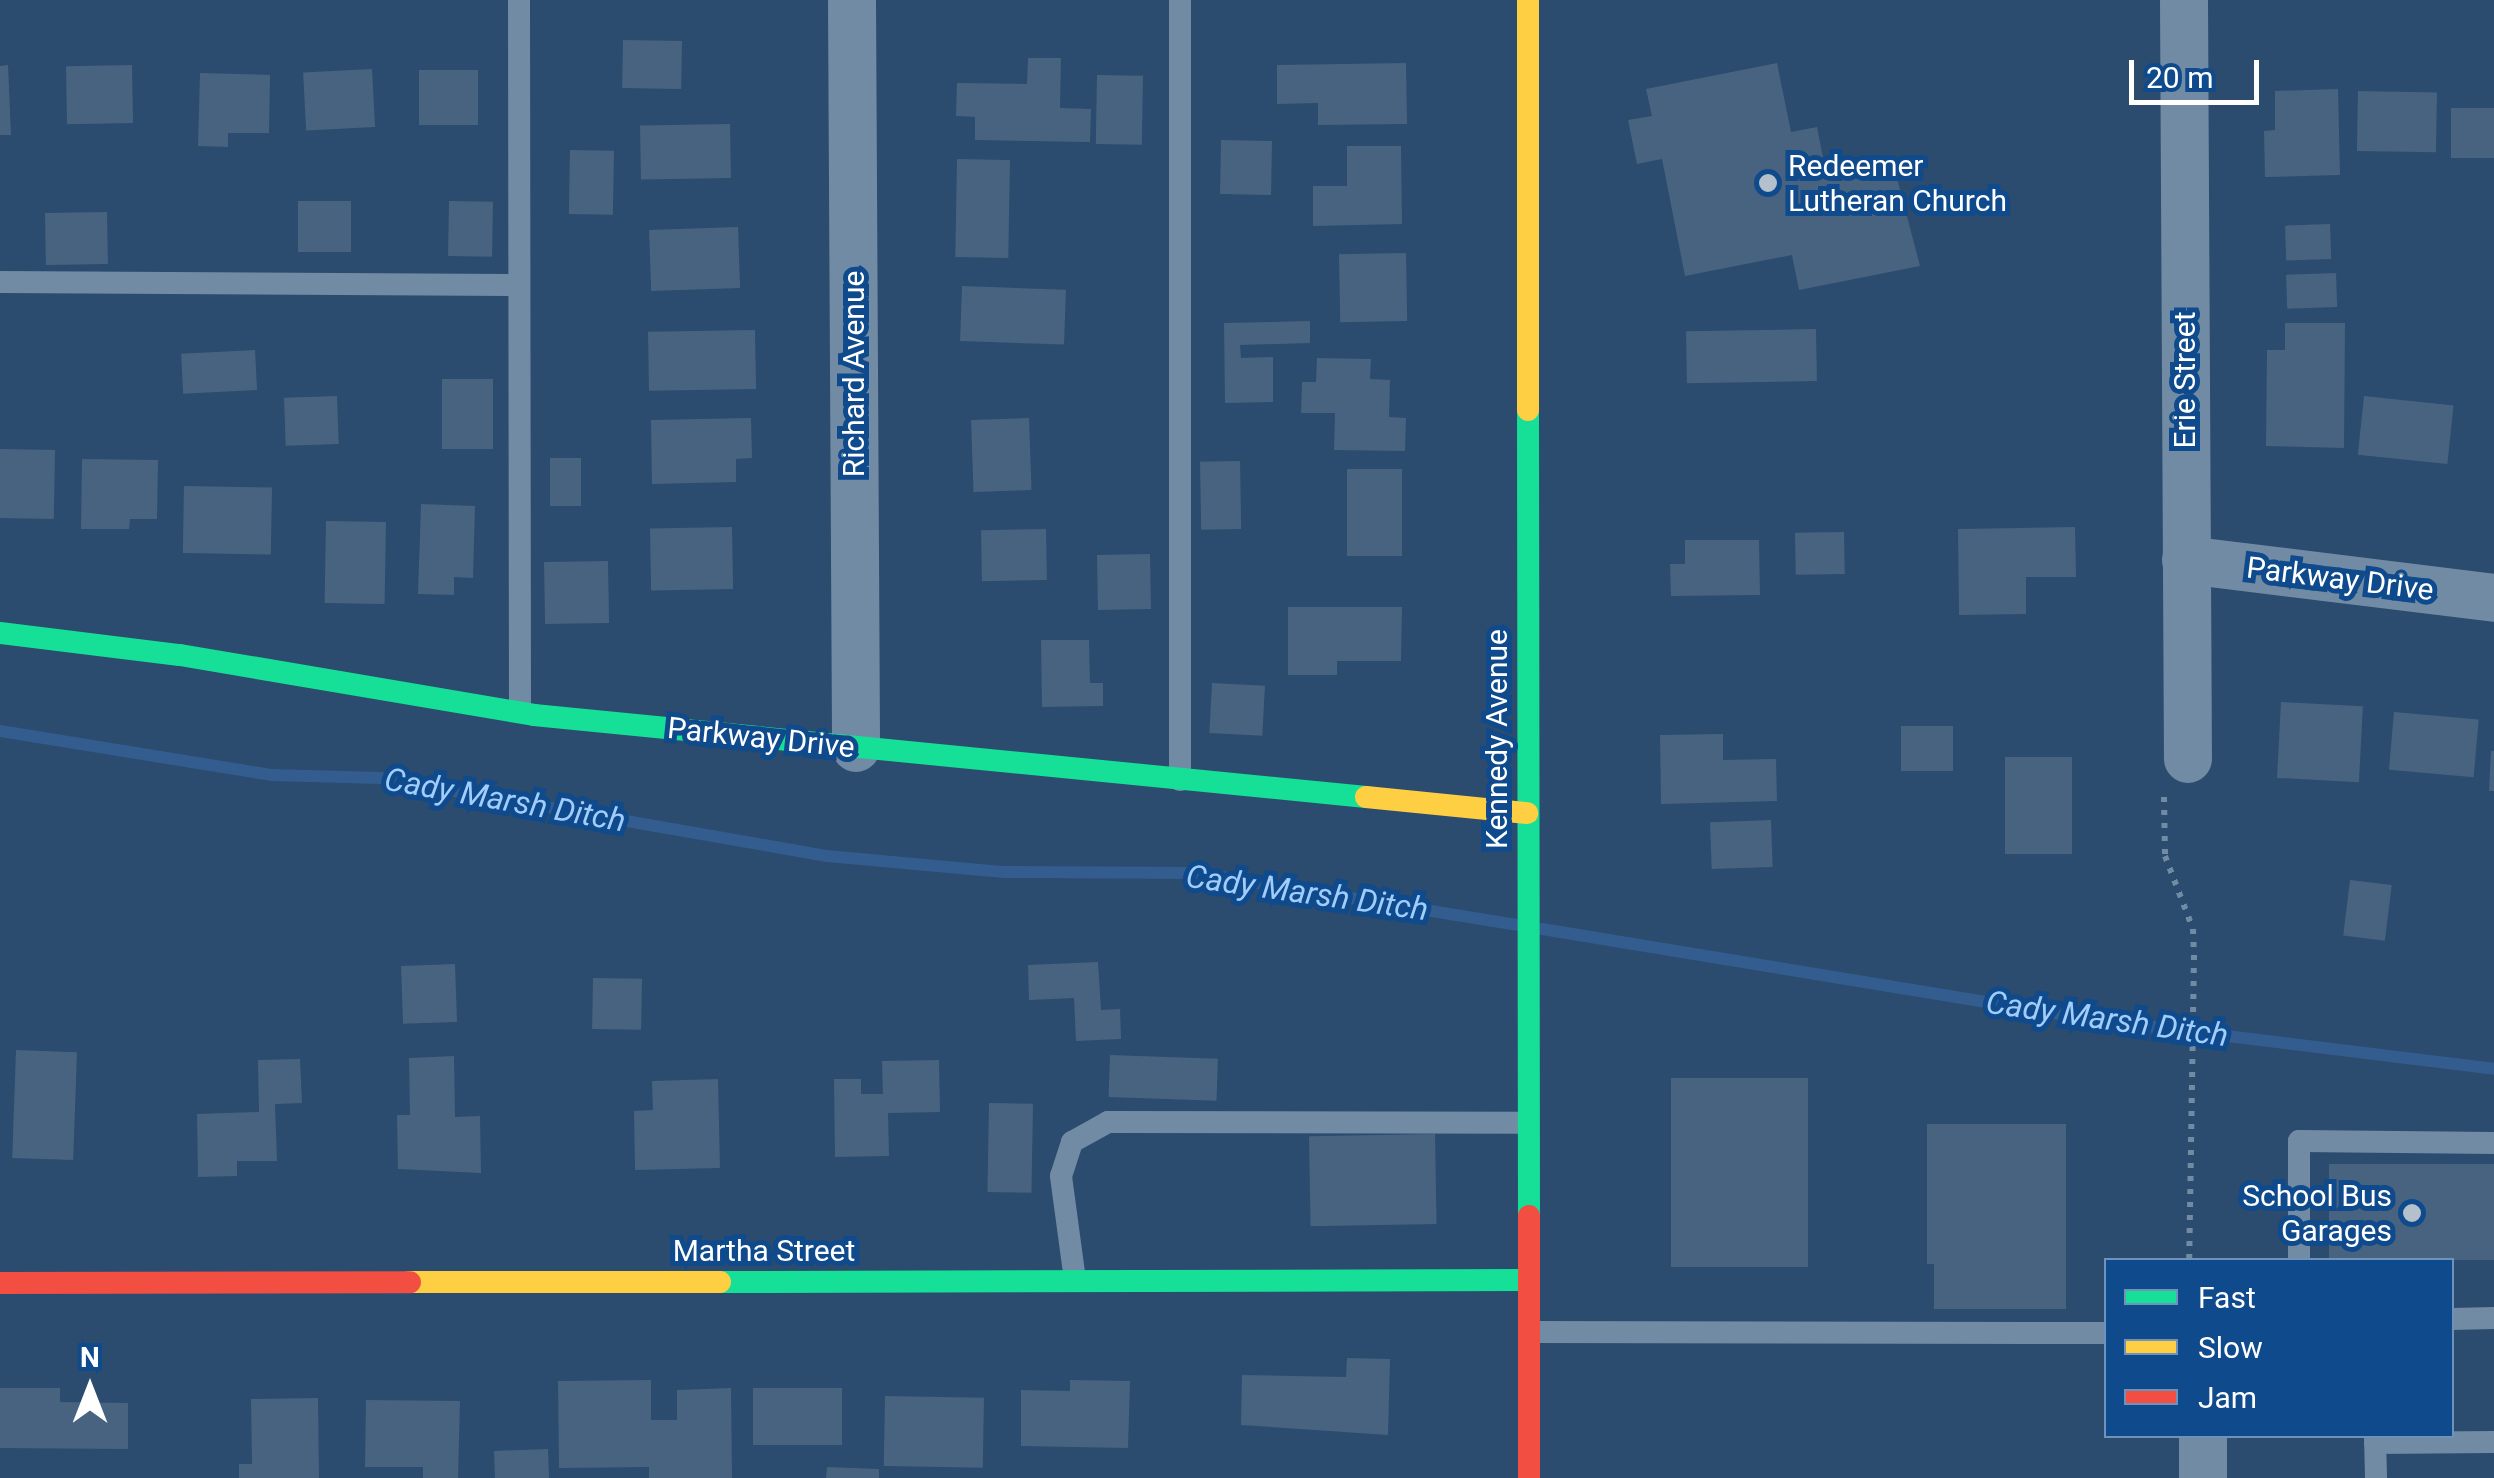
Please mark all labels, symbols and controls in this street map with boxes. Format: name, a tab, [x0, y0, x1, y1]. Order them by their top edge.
scale bar	[2134, 40, 2264, 102]
text: 20 m	[2146, 60, 2213, 95]
place label: Redeemer Lutheran Church	[1788, 148, 2007, 218]
marker: Redeemer Lutheran Church	[1757, 172, 1779, 194]
street label: Richard Avenue	[836, 271, 872, 477]
street label: Erie Street	[2167, 311, 2203, 449]
street label: Parkway Drive	[2244, 550, 2436, 608]
street label: Kennedy Avenue	[1479, 629, 1515, 849]
street label: Parkway Drive	[666, 710, 856, 766]
water label: Cady Marsh Ditch	[382, 760, 628, 840]
water label: Cady Marsh Ditch	[1183, 857, 1431, 929]
water label: Cady Marsh Ditch	[1983, 983, 2231, 1055]
place label: School Bus Garages	[2242, 1178, 2392, 1248]
marker: School Bus Garages	[2401, 1202, 2423, 1224]
street label: Martha Street	[673, 1233, 855, 1269]
legend	[2104, 1258, 2454, 1438]
text: Fast	[2198, 1280, 2256, 1315]
text: Slow	[2198, 1330, 2263, 1365]
north arrow	[40, 1338, 140, 1438]
text: N	[80, 1341, 100, 1374]
text: Jam	[2198, 1380, 2257, 1415]

